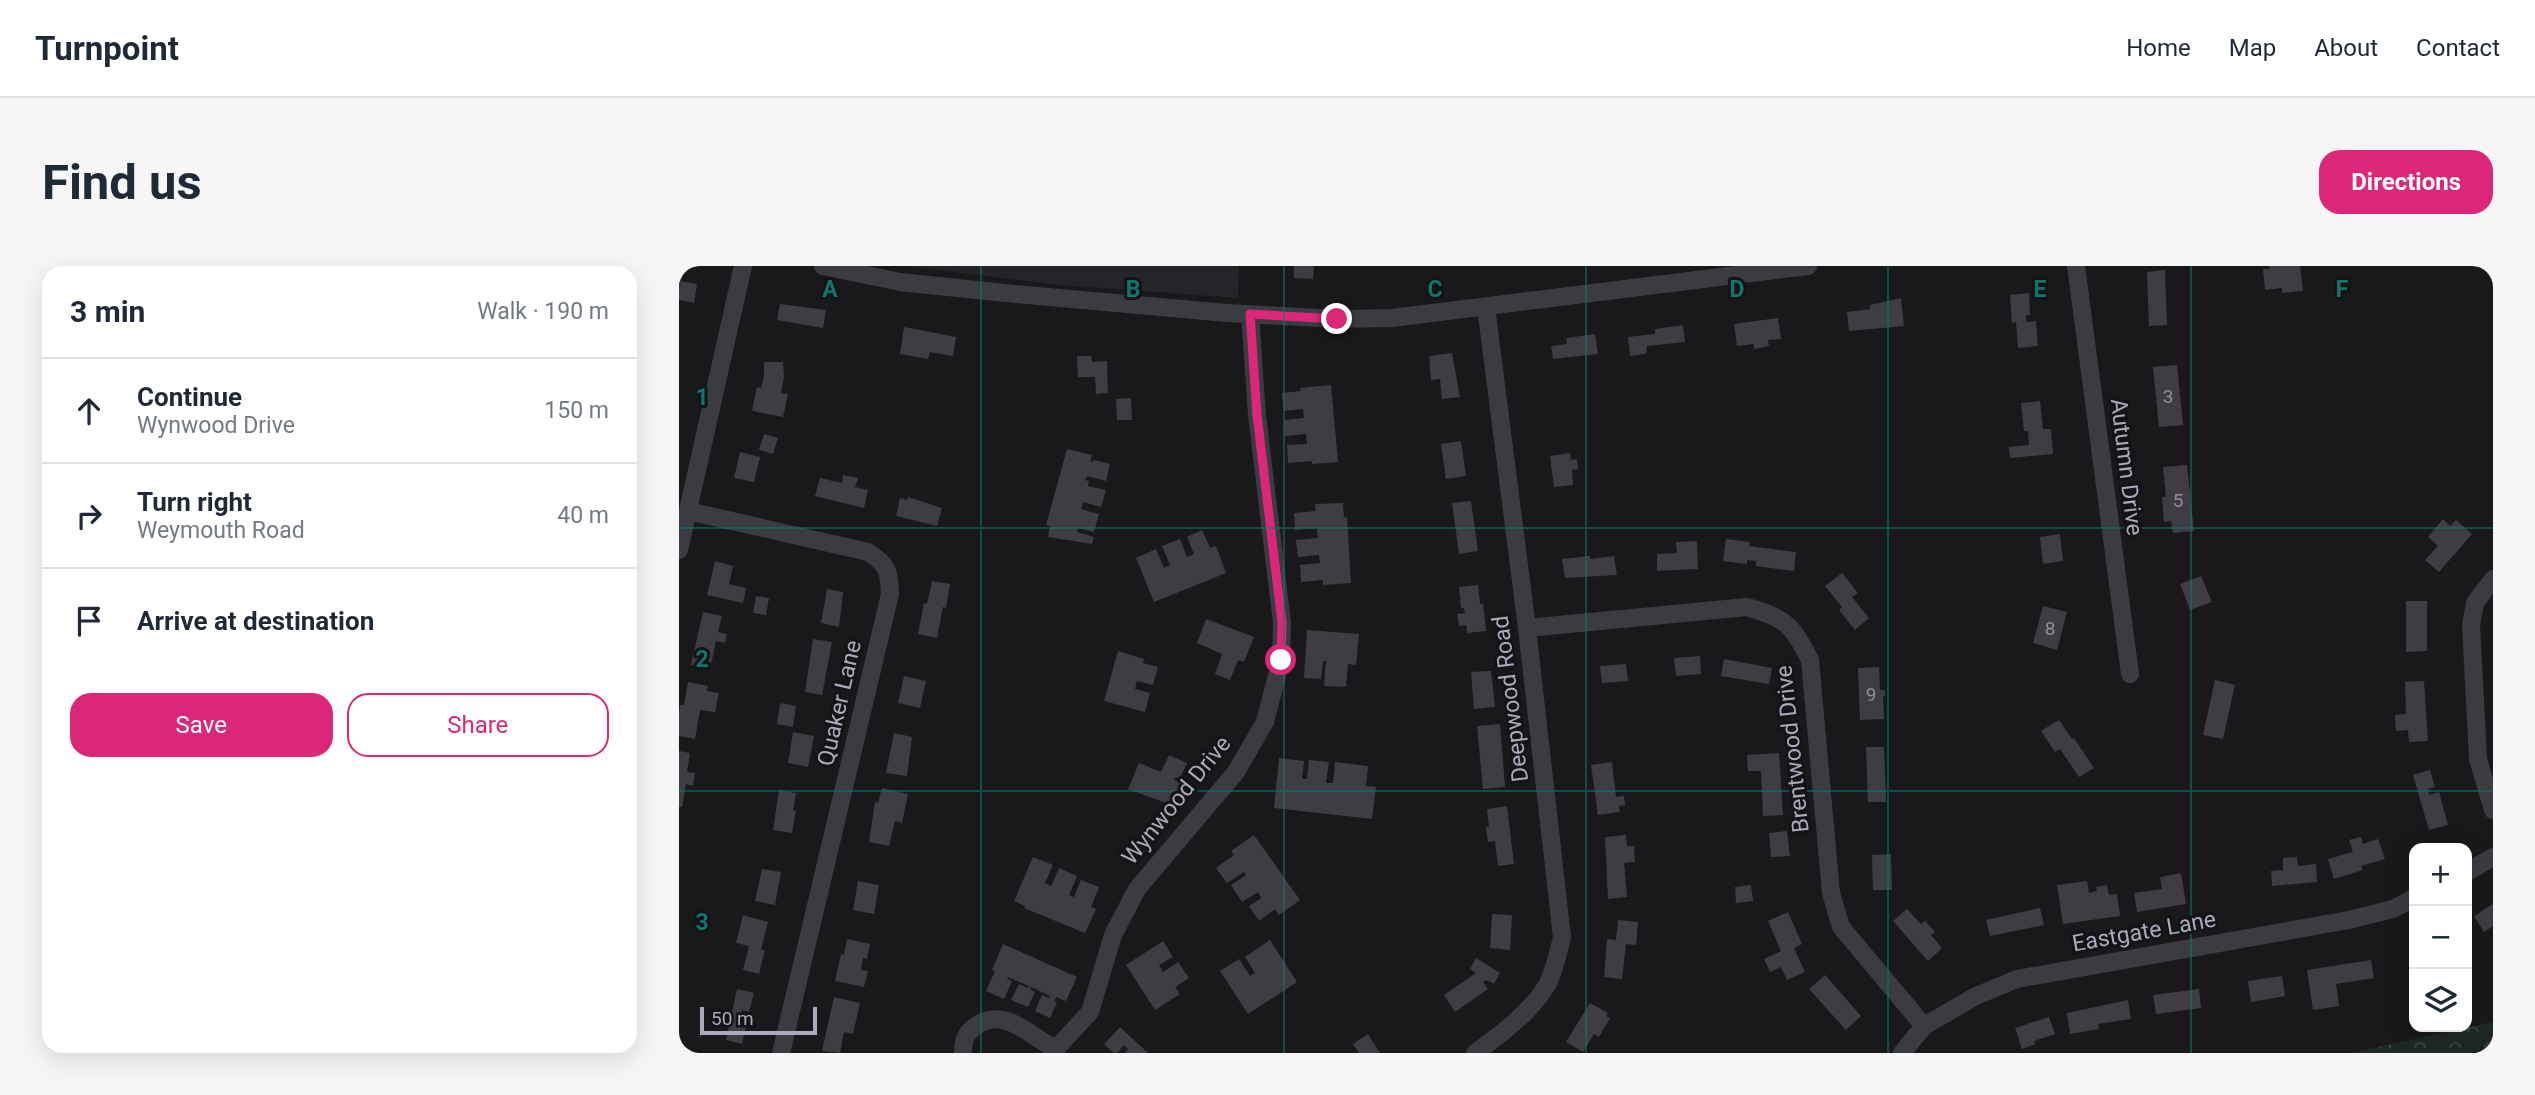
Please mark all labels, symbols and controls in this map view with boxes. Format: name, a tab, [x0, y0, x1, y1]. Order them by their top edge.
text: Turnpoint	[35, 29, 179, 68]
text: Home	[2126, 34, 2191, 62]
text: Map	[2229, 34, 2276, 62]
text: About	[2314, 34, 2378, 62]
text: Contact	[2416, 34, 2500, 62]
button: Directions	[2319, 150, 2493, 214]
text: Find us	[42, 154, 202, 211]
text: A	[822, 276, 838, 303]
text: B	[1126, 276, 1140, 303]
text: C	[1427, 276, 1443, 303]
text: D	[1730, 276, 1744, 303]
text: E	[2034, 276, 2047, 303]
text: F	[2336, 276, 2349, 303]
text: 3 min	[70, 294, 145, 329]
text: Walk · 190 m	[477, 298, 609, 325]
route end	[1321, 303, 1352, 334]
text: Continue	[137, 382, 242, 412]
text: 1	[695, 384, 709, 411]
house number: 3	[2163, 385, 2173, 408]
icon: ahead	[70, 392, 108, 430]
text: 150 m	[544, 397, 609, 424]
street label: Autumn Drive	[2105, 397, 2148, 537]
text: Wynwood Drive	[137, 412, 295, 439]
text: Turn right	[137, 487, 252, 517]
house number: 5	[2173, 489, 2183, 512]
icon: right	[70, 497, 108, 535]
text: 40 m	[557, 502, 609, 529]
text: Weymouth Road	[137, 517, 305, 544]
icon: arrive	[70, 602, 108, 640]
text: Arrive at destination	[137, 606, 374, 636]
street label: Deepwood Road	[1487, 614, 1534, 784]
house number: 8	[2045, 617, 2055, 640]
street label: Quaker Lane	[812, 638, 867, 768]
route start	[1265, 644, 1296, 675]
text: 2	[695, 646, 709, 673]
street label: Brentwood Drive	[1770, 664, 1815, 834]
house number: 9	[1866, 683, 1876, 706]
button: Save	[70, 693, 333, 757]
button: Share	[347, 693, 609, 757]
street label: Wynwood Drive	[1116, 730, 1237, 870]
map controls	[2409, 843, 2472, 1032]
button: +	[2409, 843, 2472, 906]
street label: Eastgate Lane	[2070, 906, 2218, 957]
button: −	[2409, 906, 2472, 969]
text: 3	[695, 909, 709, 936]
button: layers	[2409, 969, 2472, 1032]
scale bar	[700, 1004, 817, 1036]
text: 50 m	[711, 1007, 754, 1030]

